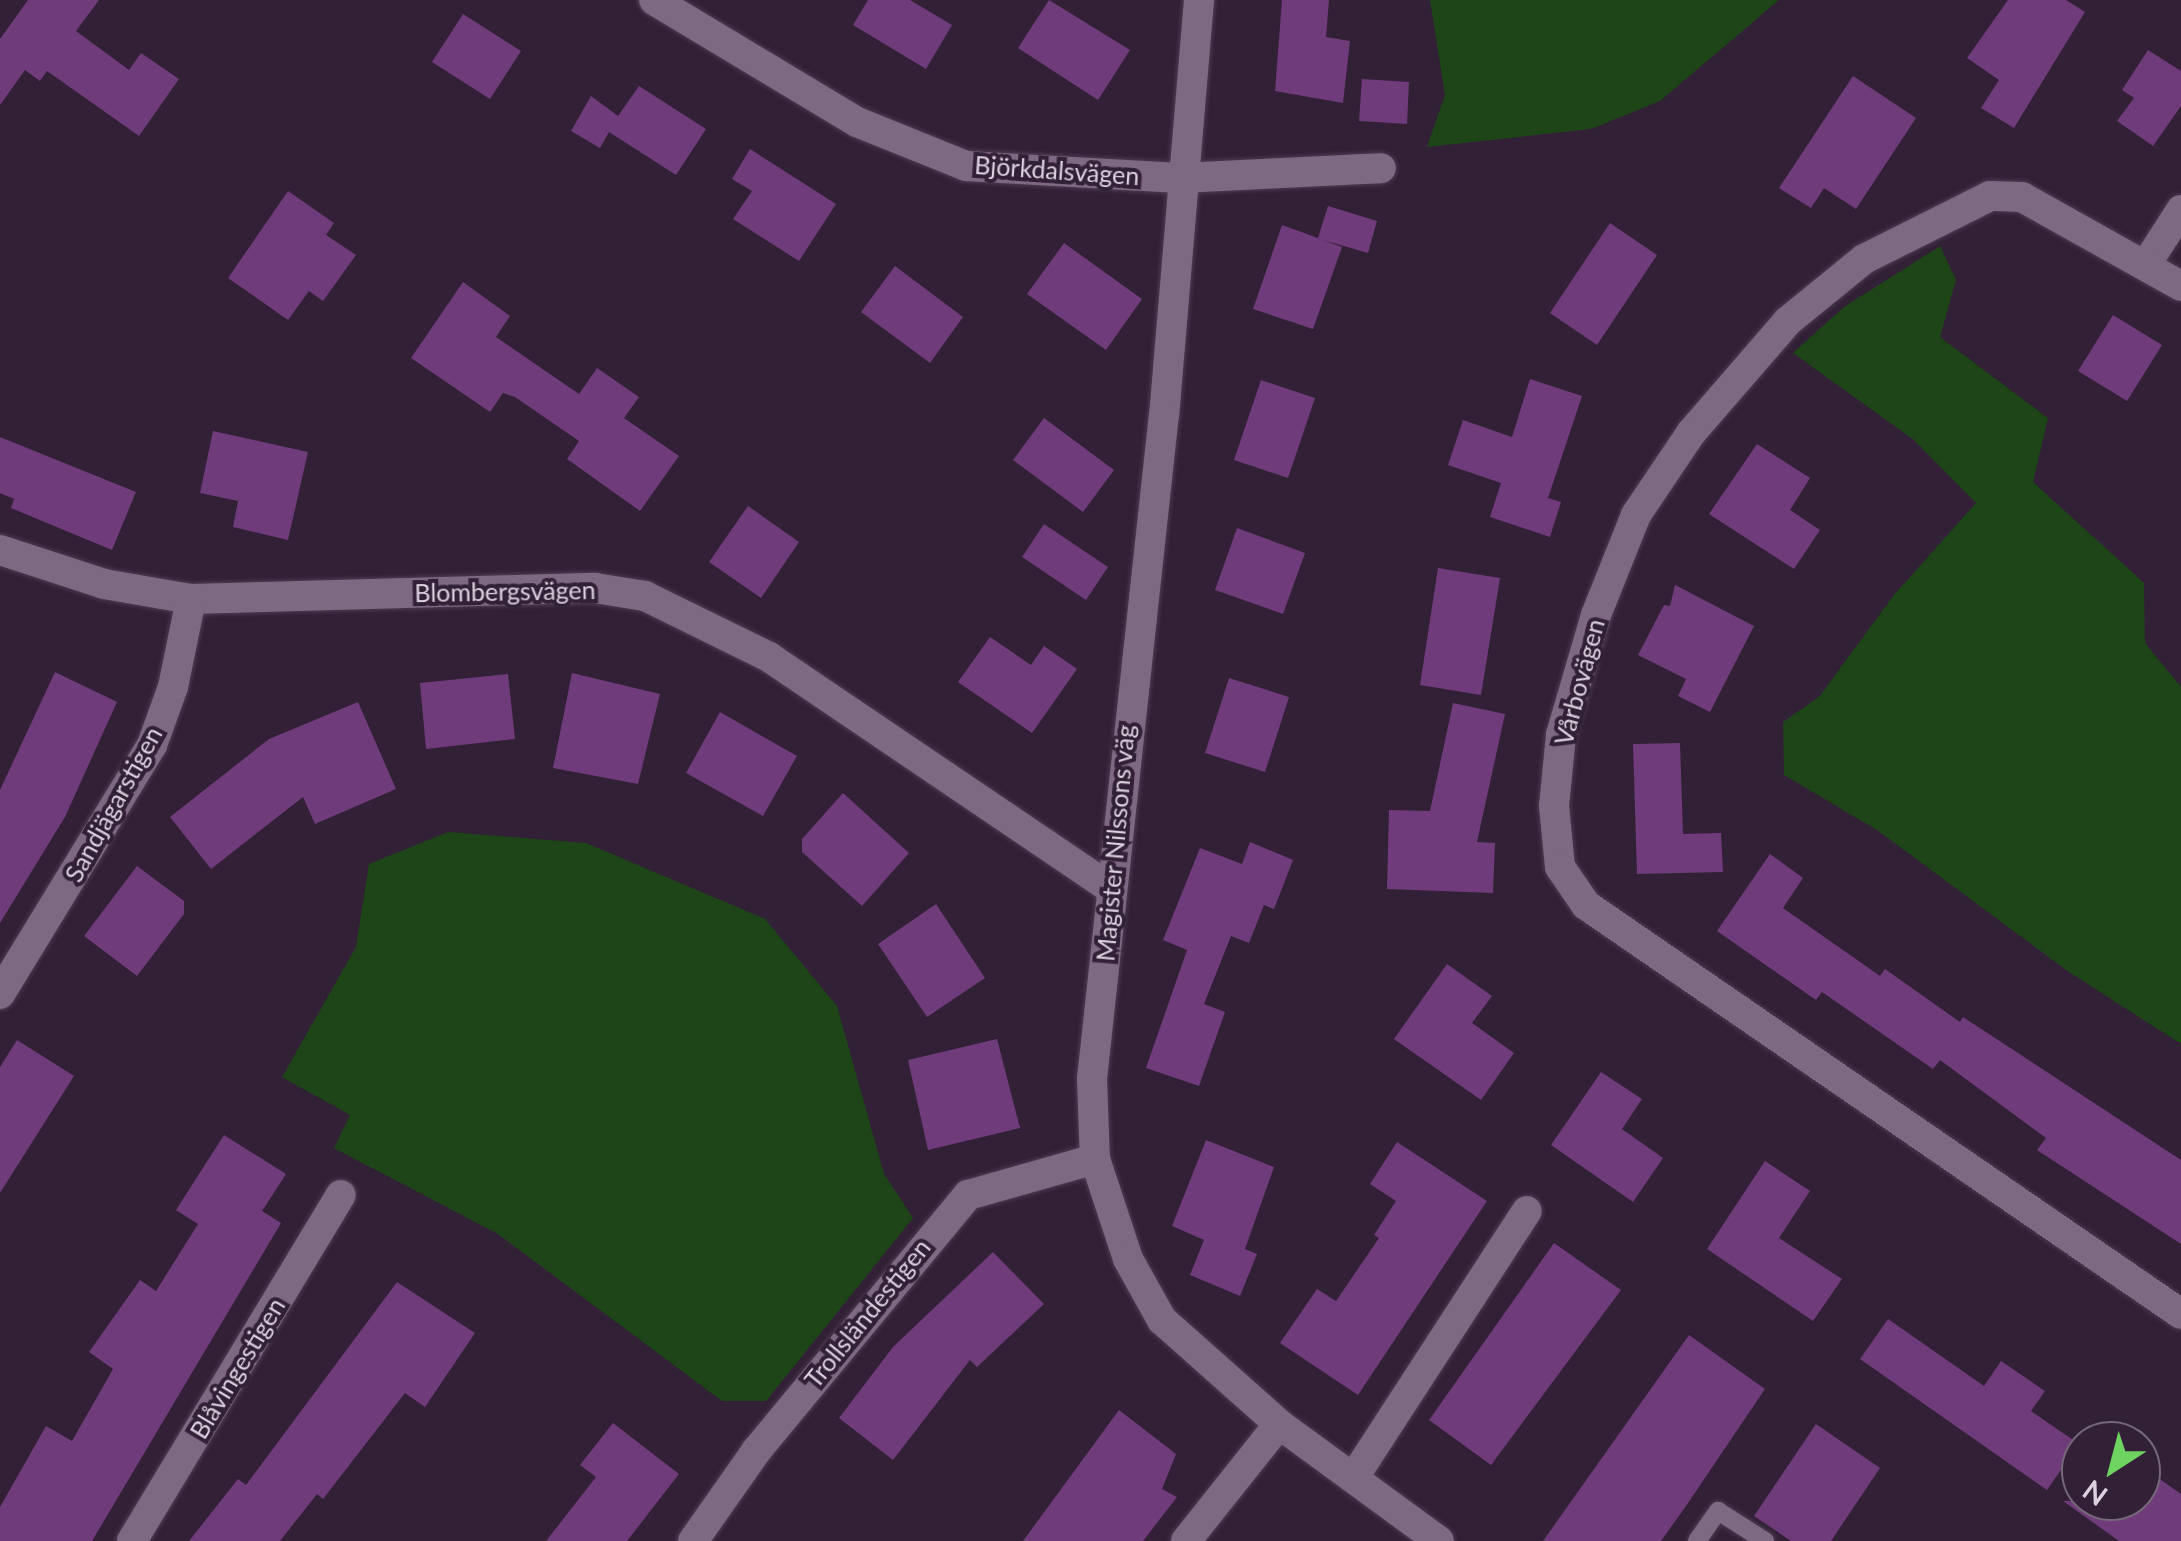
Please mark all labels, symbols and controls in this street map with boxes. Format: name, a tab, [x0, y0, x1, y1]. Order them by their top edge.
street label: Björkdalsvägen	[974, 149, 1140, 191]
street label: Blombergsvägen	[414, 574, 596, 608]
street label: Vårbovägen	[1548, 616, 1610, 748]
street label: Sandjägarstigen	[58, 721, 168, 887]
street label: Magister Nilssons väg	[1090, 723, 1140, 963]
street label: Trollsländestigen	[798, 1232, 936, 1394]
street label: Blåvingestigen	[183, 1292, 291, 1444]
north arrow	[2061, 1421, 2161, 1521]
text: N	[2076, 1474, 2113, 1514]

